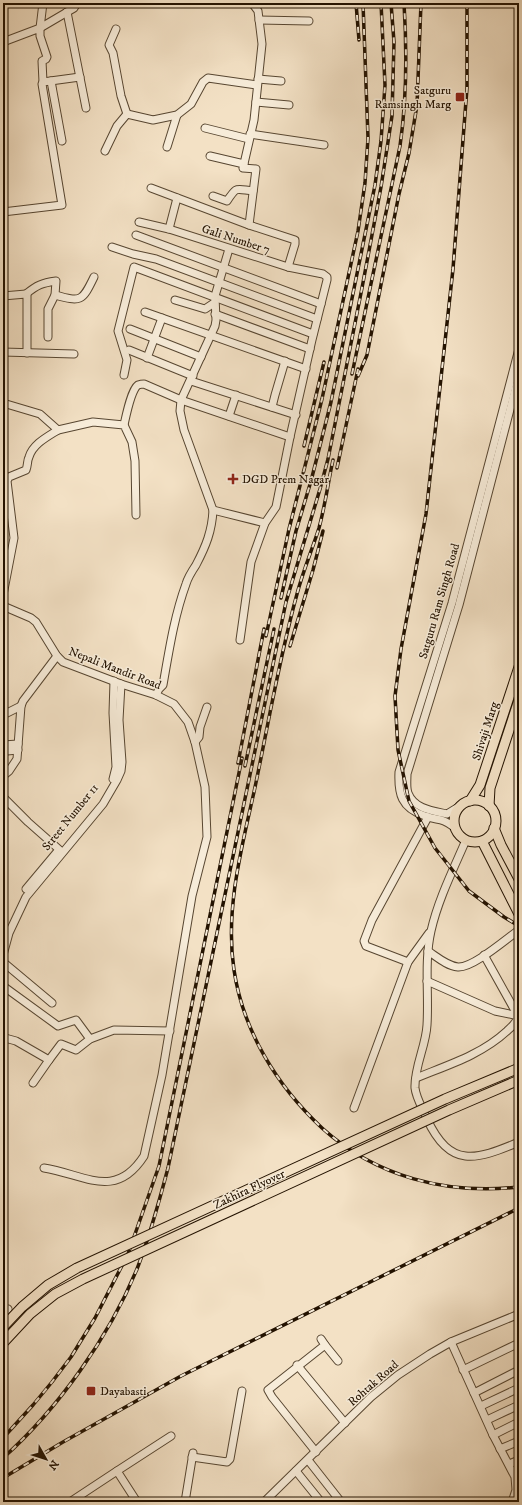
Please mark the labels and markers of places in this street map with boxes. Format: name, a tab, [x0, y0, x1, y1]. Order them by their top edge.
place label: Satguru Ramsingh Marg	[374, 83, 451, 112]
marker: Satguru Ramsingh Marg	[454, 91, 466, 103]
place label: DGD Prem Nagar	[242, 472, 329, 487]
marker: DGD Prem Nagar	[227, 473, 239, 485]
place label: Dayabasti	[100, 1384, 146, 1399]
marker: Dayabasti	[85, 1385, 97, 1397]

